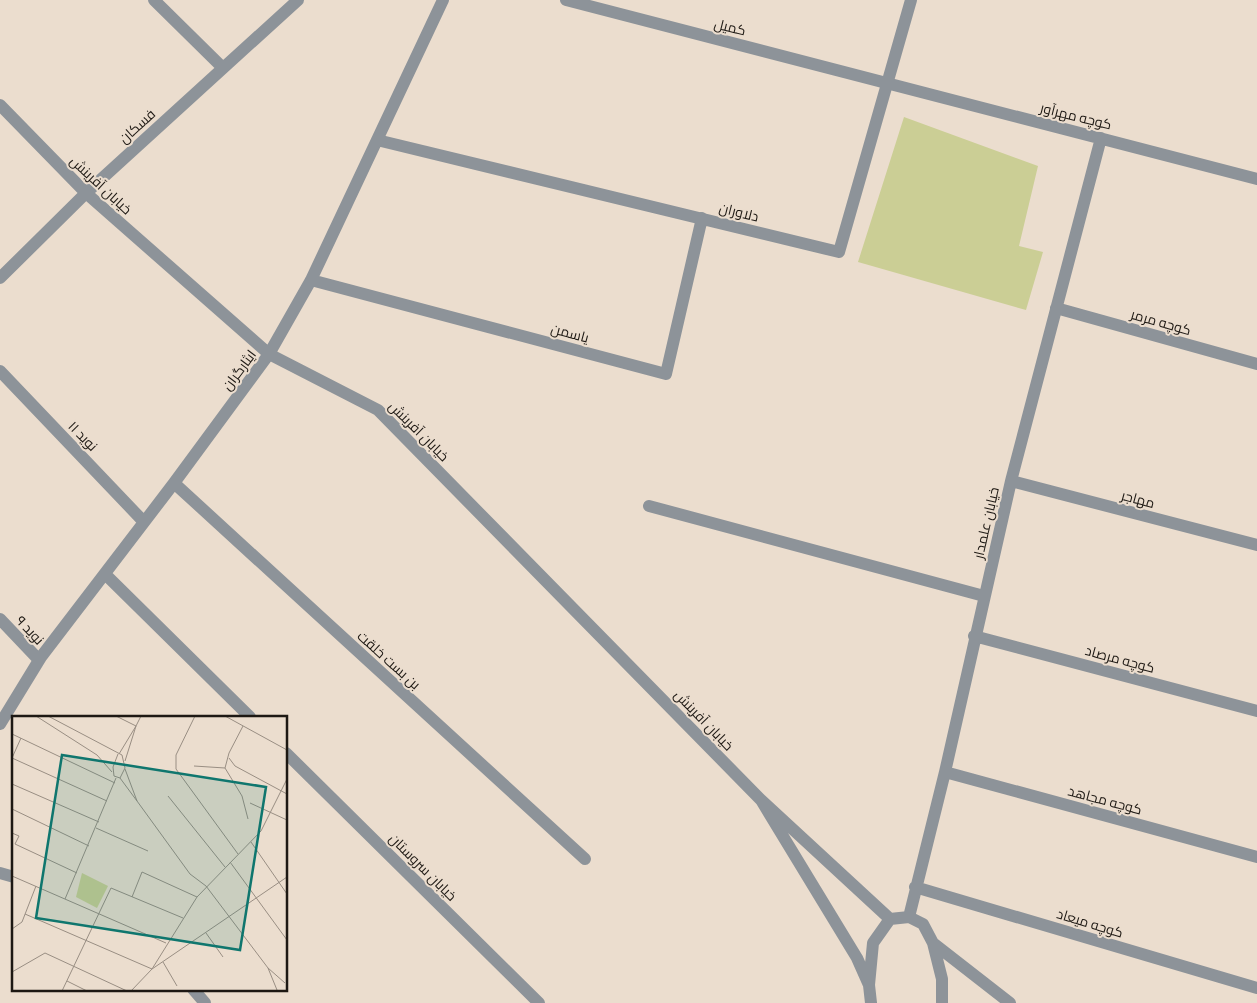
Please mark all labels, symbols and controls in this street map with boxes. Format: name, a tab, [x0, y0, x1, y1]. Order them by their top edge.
street label: کمیل	[711, 11, 749, 43]
street label: کوچه مهرآور	[1036, 94, 1115, 137]
street label: فسکان	[112, 102, 162, 150]
street label: خیابان آفرینش	[64, 149, 138, 221]
street label: دلاوران	[716, 195, 762, 229]
street label: کوچه مرمر	[1127, 301, 1194, 343]
street label: یاسمن	[548, 315, 592, 351]
street label: ایثارگران	[215, 344, 263, 396]
street label: خیابان آفرینش	[382, 394, 456, 468]
street label: نوید ۱۱	[62, 414, 104, 458]
street label: مهاجر	[1117, 482, 1158, 516]
street label: خیابان علمدار	[965, 484, 1007, 563]
street label: نوید ۹	[9, 609, 51, 651]
street label: بن بست خلقت	[351, 624, 427, 696]
street label: کوچه مرصاد	[1082, 637, 1158, 681]
street label: خیابان آفرینش	[668, 683, 740, 757]
inset map	[12, 716, 288, 990]
street label: کوچه مجاهد	[1065, 778, 1145, 822]
street label: خیابان سروستان	[382, 826, 464, 908]
street label: کوچه میعاد	[1053, 901, 1127, 945]

